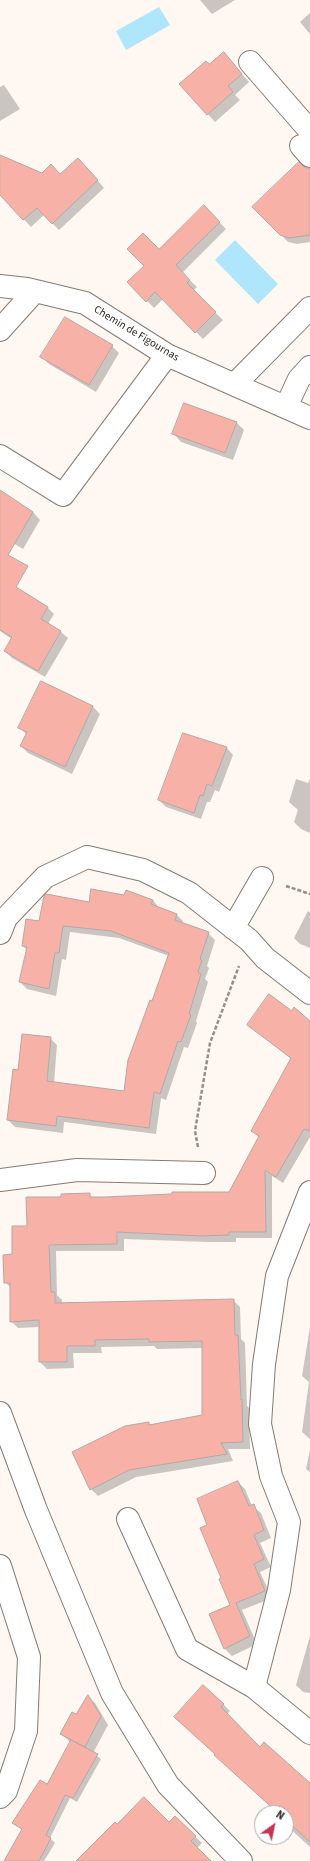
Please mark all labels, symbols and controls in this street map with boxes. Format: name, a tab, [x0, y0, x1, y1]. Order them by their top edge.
street label: Chemin de Figournas	[91, 303, 181, 365]
north arrow	[254, 1805, 294, 1845]
text: N	[273, 1807, 287, 1824]

